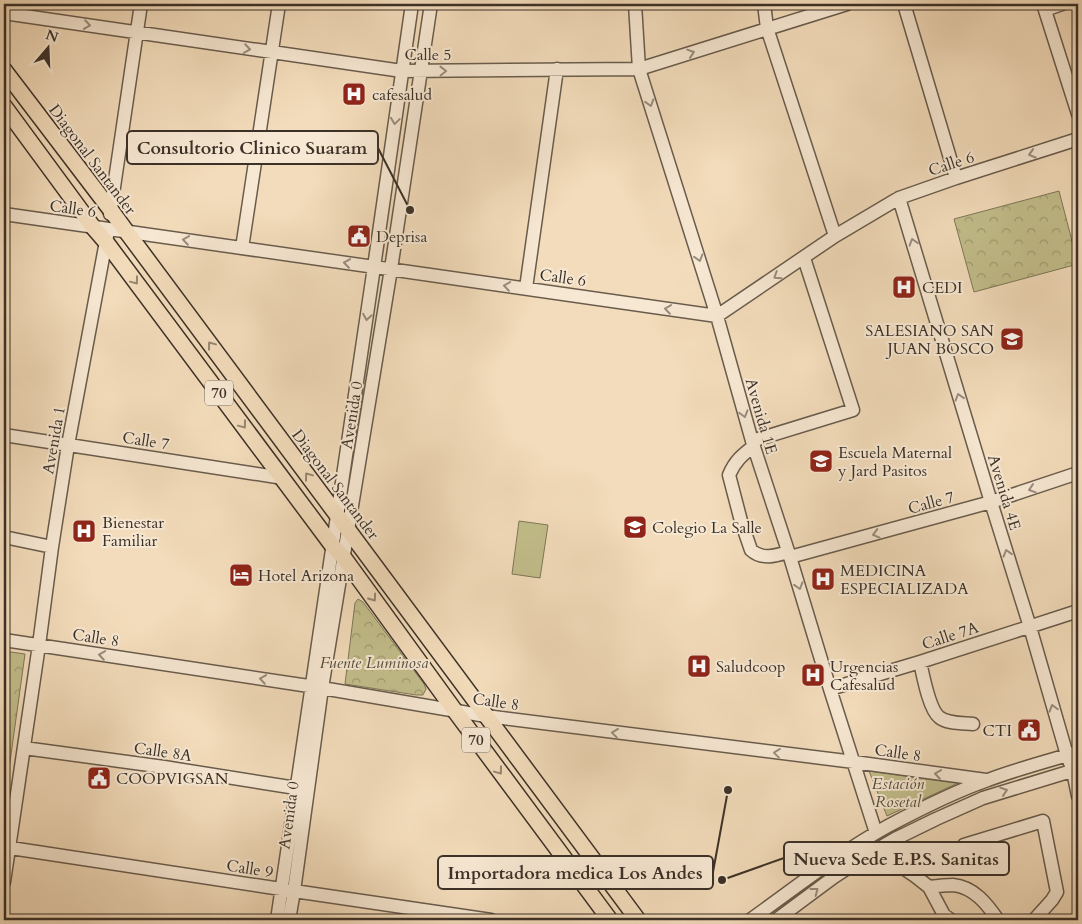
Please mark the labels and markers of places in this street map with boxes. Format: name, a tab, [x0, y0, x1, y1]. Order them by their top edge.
hospital icon: cafesalud	[341, 81, 367, 107]
place label: cafesalud	[372, 84, 432, 106]
callout: Consultorio Clinico Suaram	[127, 131, 378, 164]
public building icon: Deprisa	[346, 223, 372, 249]
place label: Deprisa	[376, 226, 427, 248]
hospital icon: CEDI	[891, 274, 917, 300]
place label: CEDI	[922, 277, 963, 299]
place label: SALESIANO SAN JUAN BOSCO	[865, 320, 994, 360]
school or university icon: SALESIANO SAN JUAN BOSCO	[999, 326, 1025, 352]
place label: Escuela Maternal y Jard Pasitos	[837, 442, 952, 482]
school or university icon: Escuela Maternal y Jard Pasitos	[808, 448, 834, 474]
place label: Bienestar Familiar	[102, 512, 164, 552]
school or university icon: Colegio La Salle	[622, 514, 648, 540]
place label: Colegio La Salle	[652, 517, 762, 539]
hospital icon: Bienestar Familiar	[71, 518, 97, 544]
place label: MEDICINA ESPECIALIZADA	[840, 560, 969, 600]
hotel icon: Hotel Arizona	[228, 562, 254, 588]
place label: Hotel Arizona	[258, 565, 354, 587]
hospital icon: MEDICINA ESPECIALIZADA	[810, 566, 836, 592]
hospital icon: Saludcoop	[686, 653, 712, 679]
place label: Saludcoop	[716, 656, 785, 678]
place label: Urgencias Cafesalud	[830, 656, 898, 696]
hospital icon: Urgencias Cafesalud	[800, 662, 826, 688]
public building icon: CTI	[1016, 717, 1042, 743]
place label: CTI	[983, 720, 1012, 742]
public building icon: COOPVIGSAN	[86, 765, 112, 791]
place label: COOPVIGSAN	[116, 768, 229, 790]
callout: Nueva Sede E.P.S. Sanitas	[784, 842, 1009, 875]
callout: Importadora medica Los Andes	[438, 856, 713, 889]

